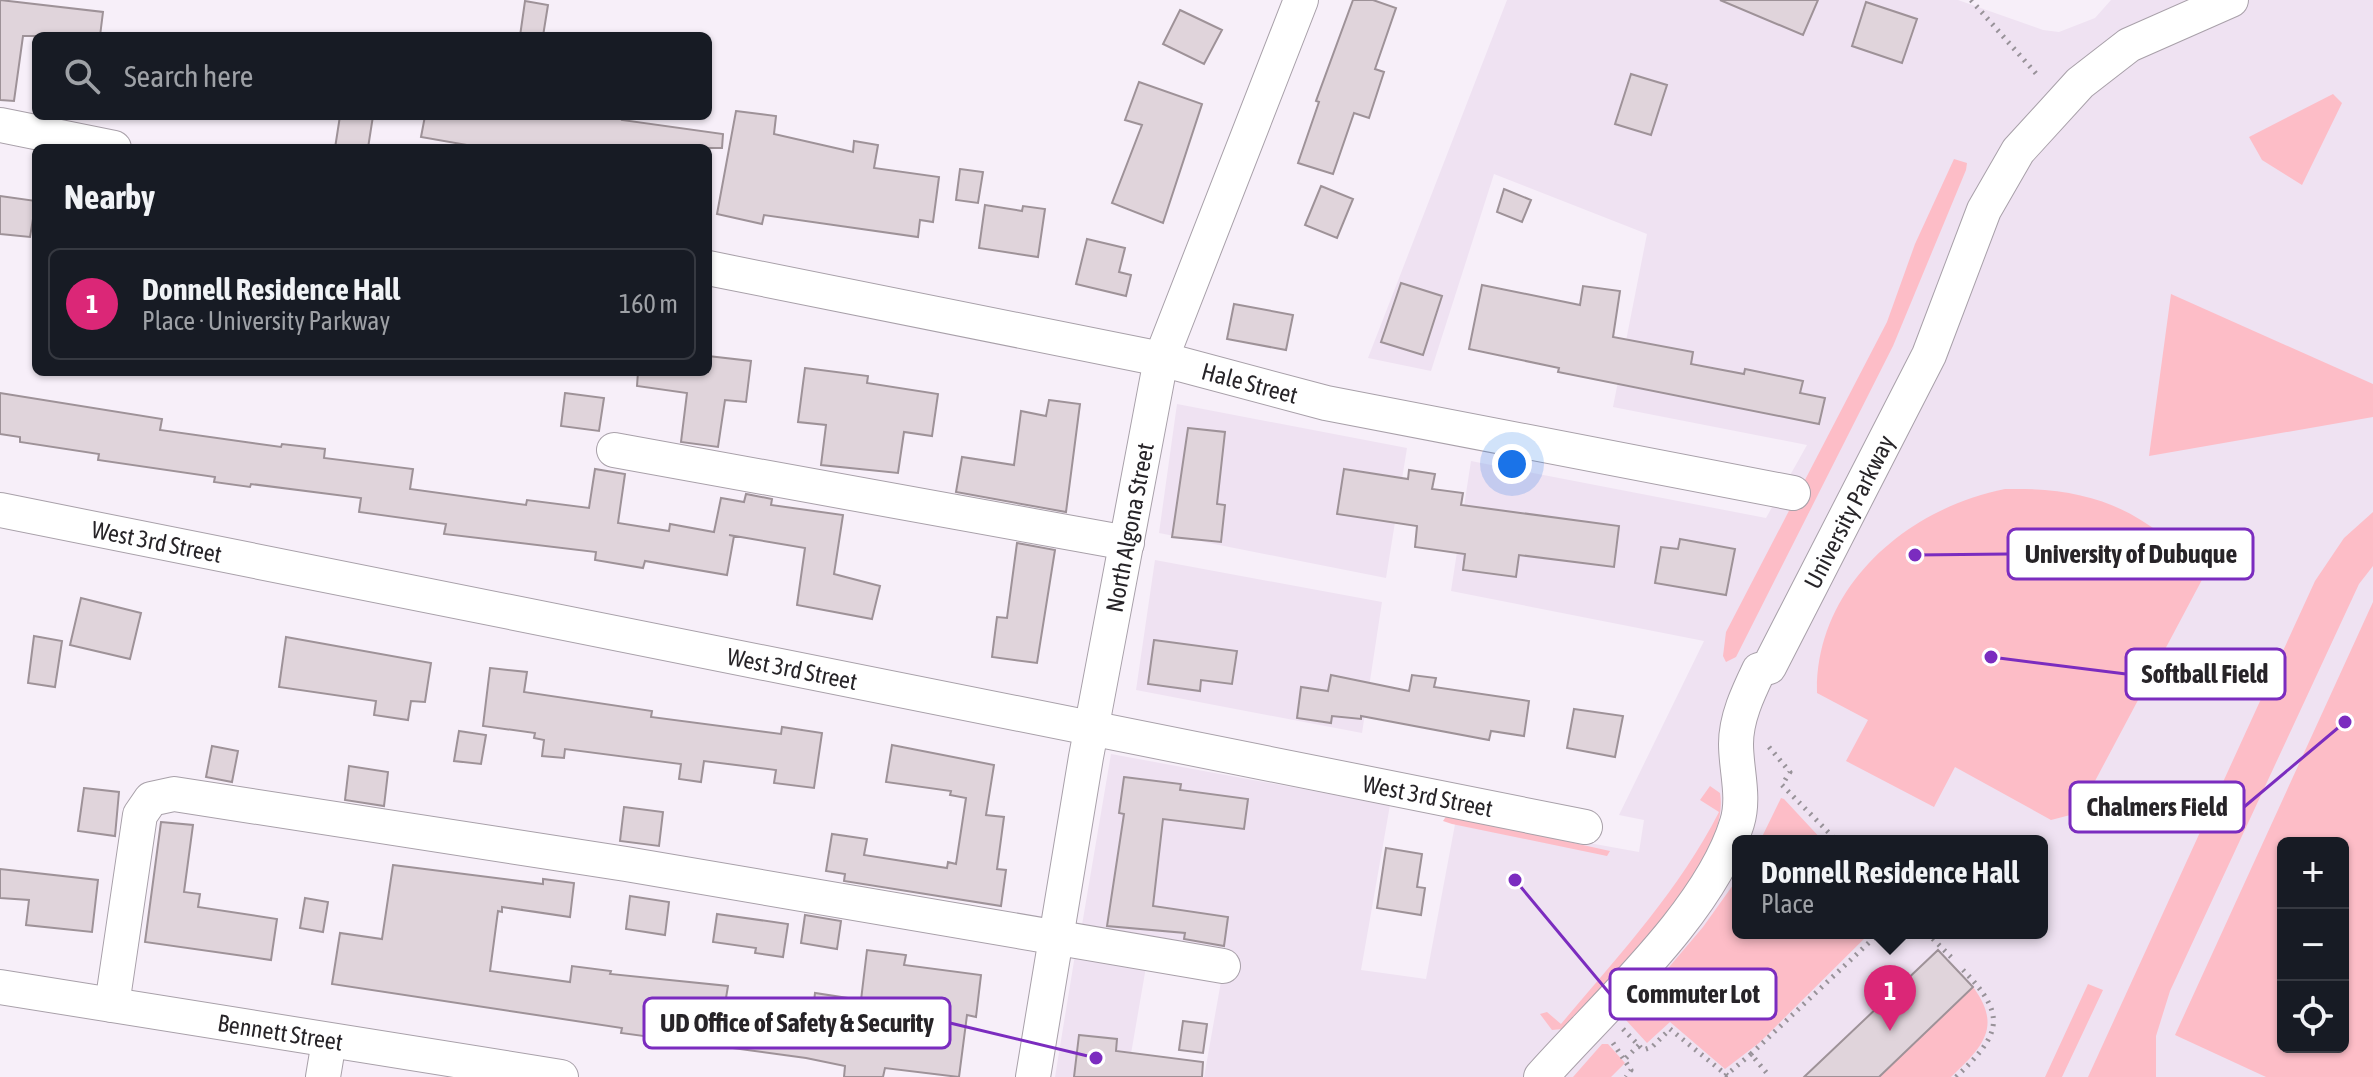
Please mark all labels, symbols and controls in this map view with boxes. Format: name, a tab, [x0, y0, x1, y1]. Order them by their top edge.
search box	[32, 32, 712, 120]
icon: search	[60, 54, 104, 98]
text: Search here	[124, 59, 253, 93]
text: Nearby	[64, 177, 155, 216]
text: Donnell Residence Hall	[142, 272, 400, 306]
text: 1	[86, 289, 98, 319]
text: 160 m	[619, 289, 678, 319]
text: Place · University Parkway	[142, 306, 390, 336]
street label: Hale Street	[1199, 357, 1301, 408]
street label: University Parkway	[1798, 430, 1899, 593]
street label: North Algona Street	[1100, 440, 1158, 614]
your location	[1492, 444, 1532, 484]
street label: West 3rd Street	[89, 515, 224, 568]
callout: University of Dubuque	[2008, 529, 2253, 579]
text: University of Dubuque	[2025, 539, 2237, 569]
street label: West 3rd Street	[725, 642, 860, 695]
callout: Softball Field	[2126, 649, 2285, 699]
text: Softball Field	[2142, 659, 2268, 689]
street label: West 3rd Street	[1360, 769, 1495, 822]
callout: Chalmers Field	[2070, 782, 2244, 832]
text: Chalmers Field	[2086, 792, 2228, 822]
popup	[1732, 835, 2048, 939]
map controls	[2277, 837, 2349, 1053]
button: +	[2277, 837, 2349, 909]
text: Donnell Residence Hall	[1761, 855, 2019, 889]
text: Place	[1761, 889, 1814, 919]
button: −	[2277, 909, 2349, 981]
pin: 1	[1864, 965, 1916, 1031]
callout: Commuter Lot	[1610, 969, 1776, 1019]
text: Commuter Lot	[1626, 979, 1760, 1009]
button: locate	[2277, 981, 2349, 1053]
callout: UD Office of Safety & Security	[644, 998, 950, 1048]
text: UD Office of Safety & Security	[660, 1008, 934, 1038]
street label: Bennett Street	[216, 1009, 345, 1055]

